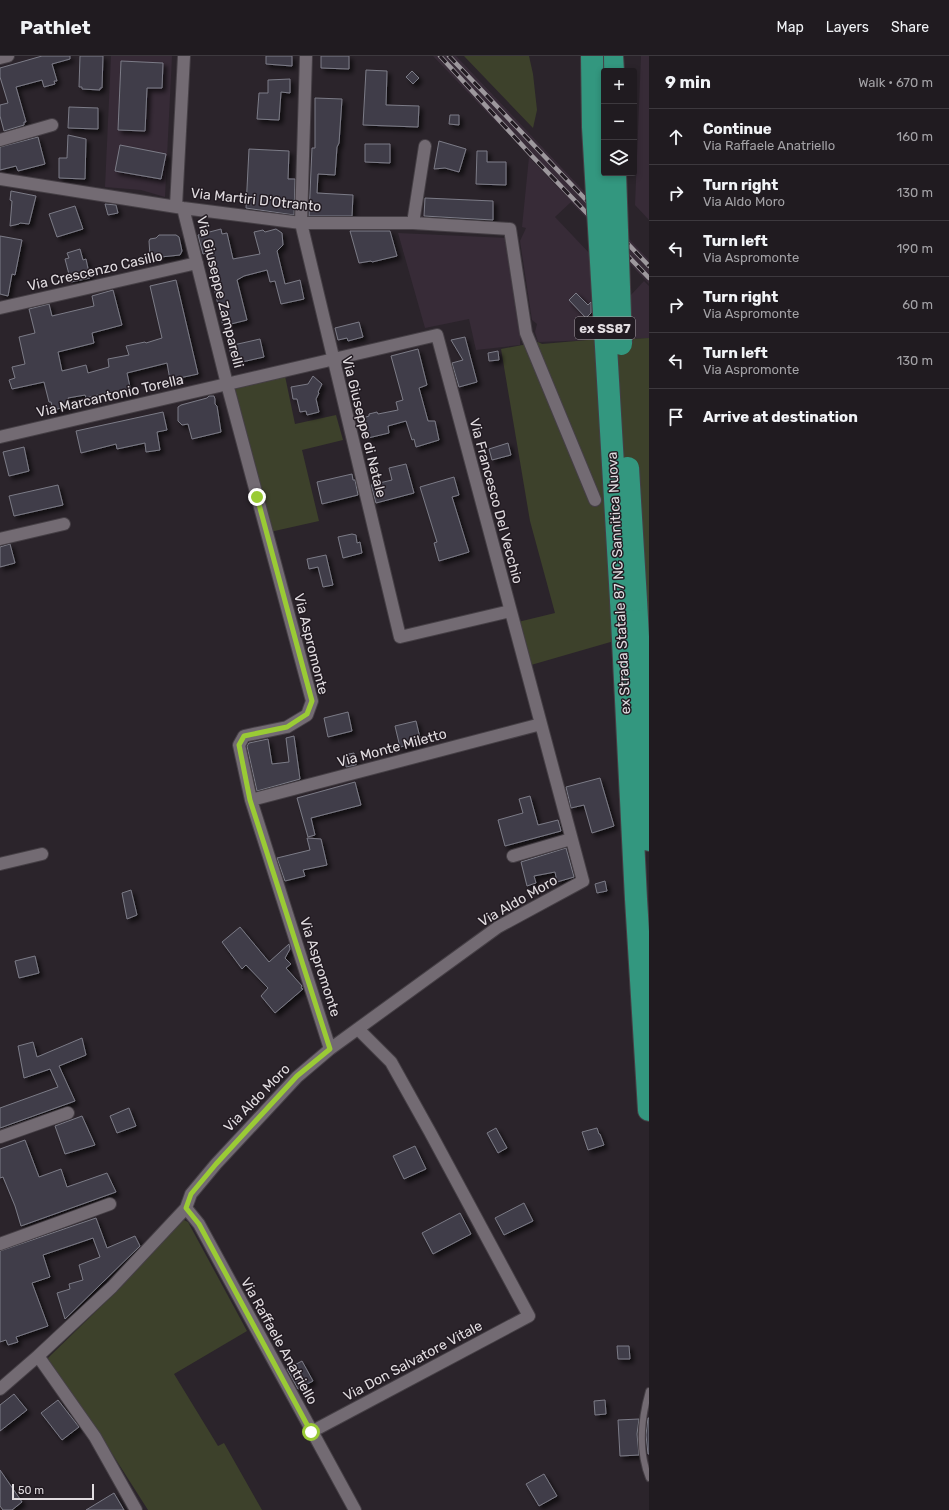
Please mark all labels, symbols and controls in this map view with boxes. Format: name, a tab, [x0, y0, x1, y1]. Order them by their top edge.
text: Pathlet	[20, 16, 91, 39]
text: Map	[777, 19, 804, 36]
text: Layers	[826, 19, 869, 36]
text: Share	[891, 19, 929, 36]
map controls	[601, 68, 637, 176]
button: +	[601, 68, 637, 104]
text: 9 min	[665, 72, 711, 92]
text: Walk · 670 m	[858, 75, 933, 90]
button: −	[601, 104, 637, 140]
text: Continue	[703, 120, 772, 138]
icon: ahead	[665, 126, 687, 148]
text: 160 m	[897, 129, 933, 144]
text: Via Raffaele Anatriello	[703, 138, 835, 153]
button: layers	[601, 140, 637, 176]
text: Turn right	[703, 176, 778, 194]
icon: right	[665, 182, 687, 204]
street label: Via Martiri D'Otranto	[190, 185, 322, 215]
text: 130 m	[897, 185, 933, 200]
text: Via Aldo Moro	[703, 194, 785, 209]
street label: Via Giuseppe Zamparelli	[193, 214, 247, 370]
text: Turn left	[703, 232, 768, 250]
icon: left	[665, 238, 687, 260]
text: 190 m	[897, 241, 933, 256]
street label: Via Crescenzo Casillo	[26, 247, 164, 295]
text: Via Aspromonte	[703, 250, 799, 265]
text: Turn right	[703, 288, 778, 306]
icon: right	[665, 294, 687, 316]
text: 60 m	[902, 297, 933, 312]
text: Via Aspromonte	[703, 306, 799, 321]
road number: ex SS87	[575, 317, 635, 339]
text: Turn left	[703, 344, 768, 362]
icon: left	[665, 350, 687, 372]
text: 130 m	[897, 353, 933, 368]
street label: Via Giuseppe di Natale	[338, 355, 390, 500]
text: Via Aspromonte	[703, 362, 799, 377]
street label: Via Marcantonio Torella	[35, 371, 185, 421]
icon: arrive	[665, 406, 687, 428]
text: Arrive at destination	[703, 408, 858, 426]
street label: Via Francesco Del Vecchio	[466, 416, 526, 586]
street label: ex Strada Statale 87 NC Sannitica Nuova	[604, 451, 634, 715]
route end	[248, 488, 266, 506]
street label: Via Aspromonte	[290, 592, 332, 696]
street label: Via Monte Miletto	[335, 725, 449, 771]
street label: Via Aldo Moro	[476, 872, 560, 930]
street label: Via Aspromonte	[296, 915, 344, 1019]
street label: Via Aldo Moro	[220, 1060, 294, 1136]
street label: Via Raffaele Anatriello	[237, 1275, 321, 1407]
street label: Via Don Salvatore Vitale	[341, 1317, 485, 1405]
route start	[302, 1423, 320, 1441]
scale bar	[12, 1482, 94, 1501]
text: 50 m	[18, 1484, 44, 1497]

